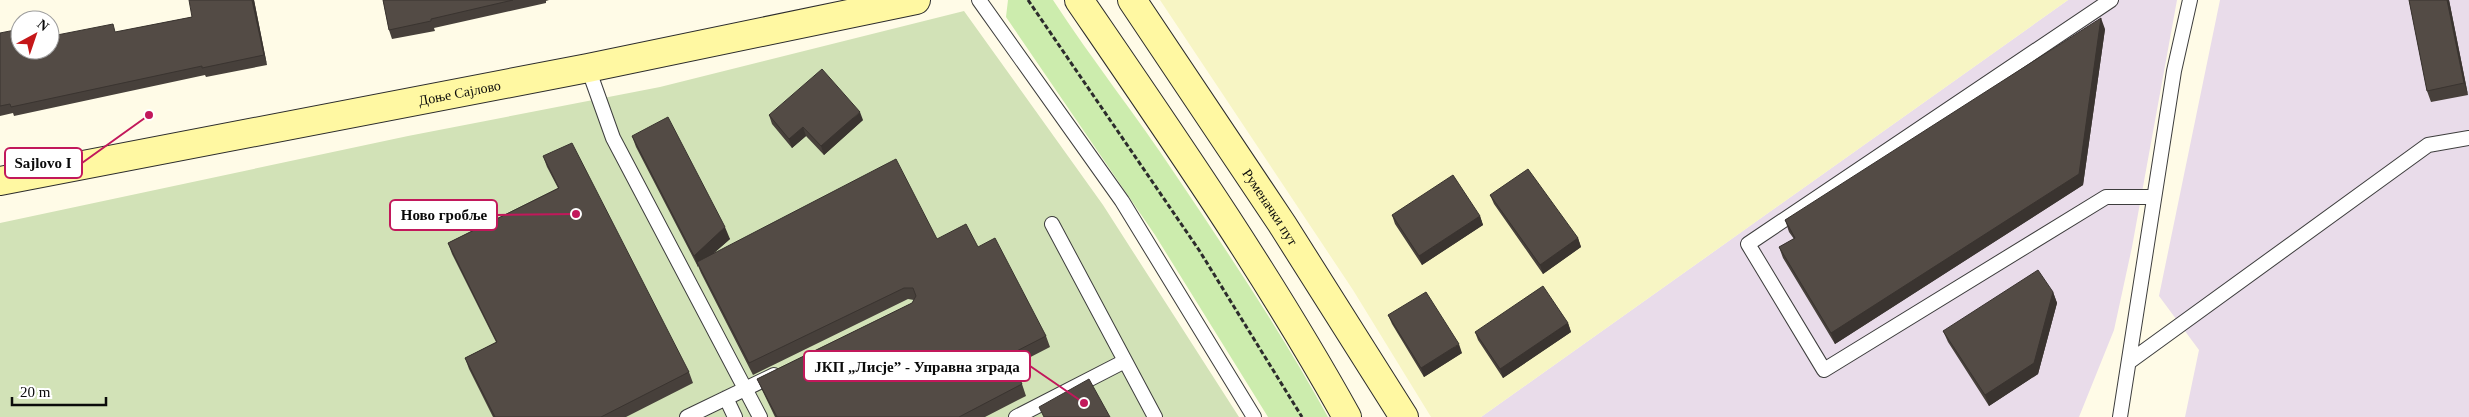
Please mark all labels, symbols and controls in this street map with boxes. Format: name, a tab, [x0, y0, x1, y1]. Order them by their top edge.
north arrow	[10, 10, 60, 60]
text: N	[34, 16, 52, 34]
street label: Доње Сајлово	[417, 77, 502, 108]
callout: Sajlovo I	[5, 148, 82, 178]
text: Sajlovo I	[14, 155, 72, 171]
street label: Руменачки пут	[1240, 166, 1301, 248]
callout: Ново гробље	[390, 200, 497, 230]
text: Ново гробље	[401, 207, 488, 223]
callout: ЈКП „Лисје” - Управна зграда	[804, 351, 1030, 381]
text: ЈКП „Лисје” - Управна зграда	[814, 359, 1020, 375]
scale bar	[12, 374, 106, 406]
text: 20 m	[20, 384, 51, 400]

